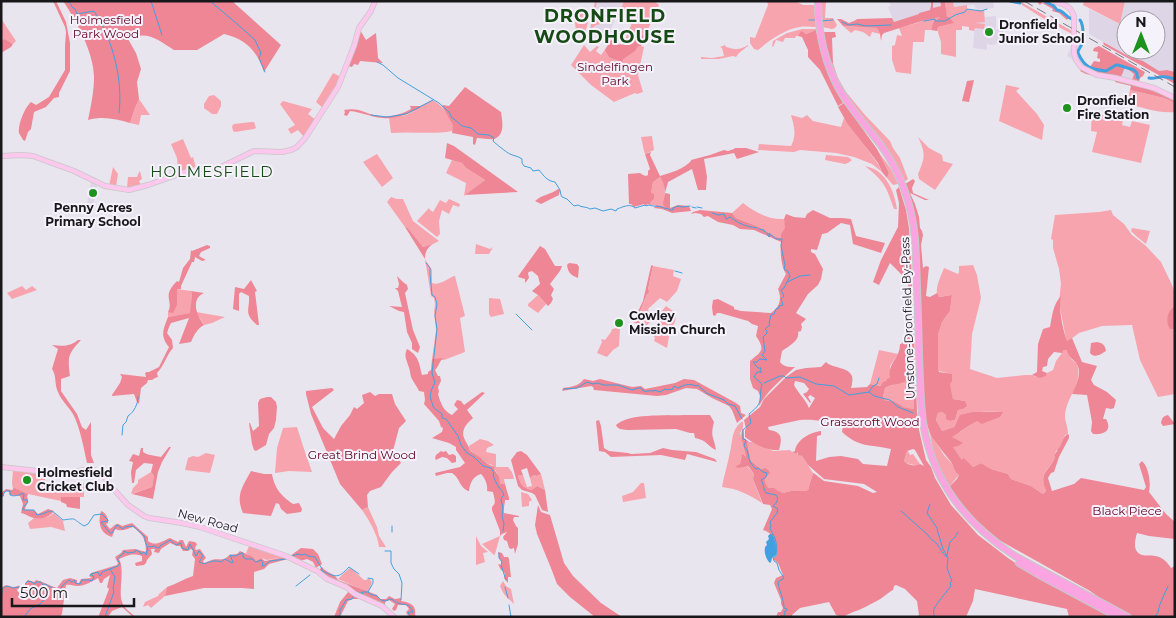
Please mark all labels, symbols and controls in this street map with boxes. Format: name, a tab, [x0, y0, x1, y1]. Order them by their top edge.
district label: DRONFIELD WOODHOUSE	[534, 5, 676, 48]
north arrow	[1116, 10, 1166, 60]
park label: Holmesfield Park Wood	[70, 12, 142, 41]
text: N	[1135, 13, 1147, 31]
place label: Dronfield Junior School	[998, 17, 1085, 46]
marker: Dronfield Junior School	[983, 26, 995, 38]
park label: Sindelfingen Park	[577, 59, 653, 88]
place label: Dronfield Fire Station	[1077, 93, 1149, 122]
marker: Dronfield Fire Station	[1061, 102, 1073, 114]
district label: HOLMESFIELD	[150, 162, 274, 181]
marker: Penny Acres Primary School	[87, 187, 99, 199]
place label: Penny Acres Primary School	[45, 200, 141, 229]
street label: Unstone-Dronfield By-Pass	[897, 237, 918, 399]
place label: Cowley Mission Church	[629, 308, 726, 337]
marker: Cowley Mission Church	[613, 317, 625, 329]
park label: Grasscroft Wood	[820, 414, 920, 429]
park label: Great Brind Wood	[308, 447, 416, 462]
place label: Holmesfield Cricket Club	[37, 465, 114, 494]
marker: Holmesfield Cricket Club	[21, 474, 33, 486]
park label: Black Piece	[1092, 503, 1162, 518]
street label: New Road	[176, 505, 240, 536]
scale bar	[12, 576, 135, 608]
text: 500 m	[20, 583, 68, 602]

